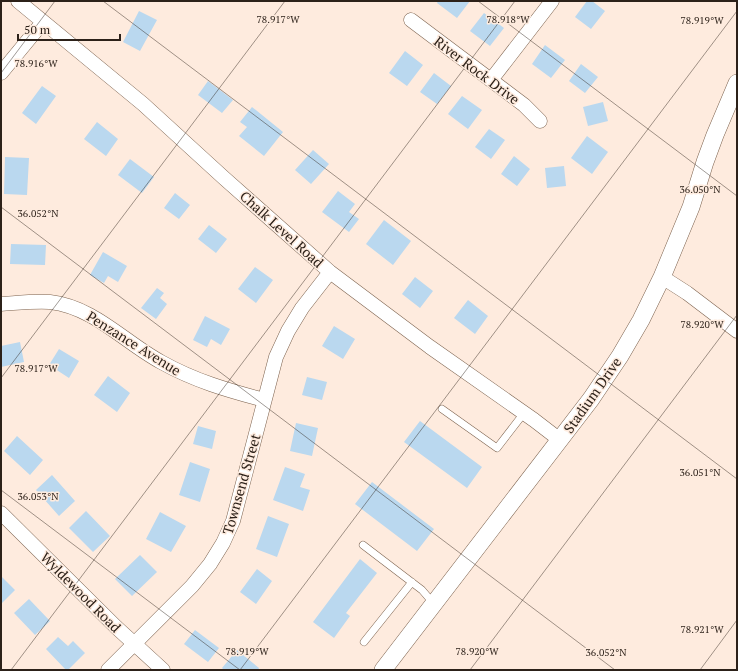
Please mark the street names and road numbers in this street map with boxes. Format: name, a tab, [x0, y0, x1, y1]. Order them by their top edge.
street label: River Rock Drive	[430, 31, 524, 109]
street label: Chalk Level Road	[236, 186, 328, 272]
street label: Penzance Avenue	[83, 306, 185, 380]
street label: Stadium Drive	[559, 353, 625, 437]
street label: Townsend Street	[218, 431, 265, 537]
street label: Wyldewood Road	[37, 548, 125, 636]

